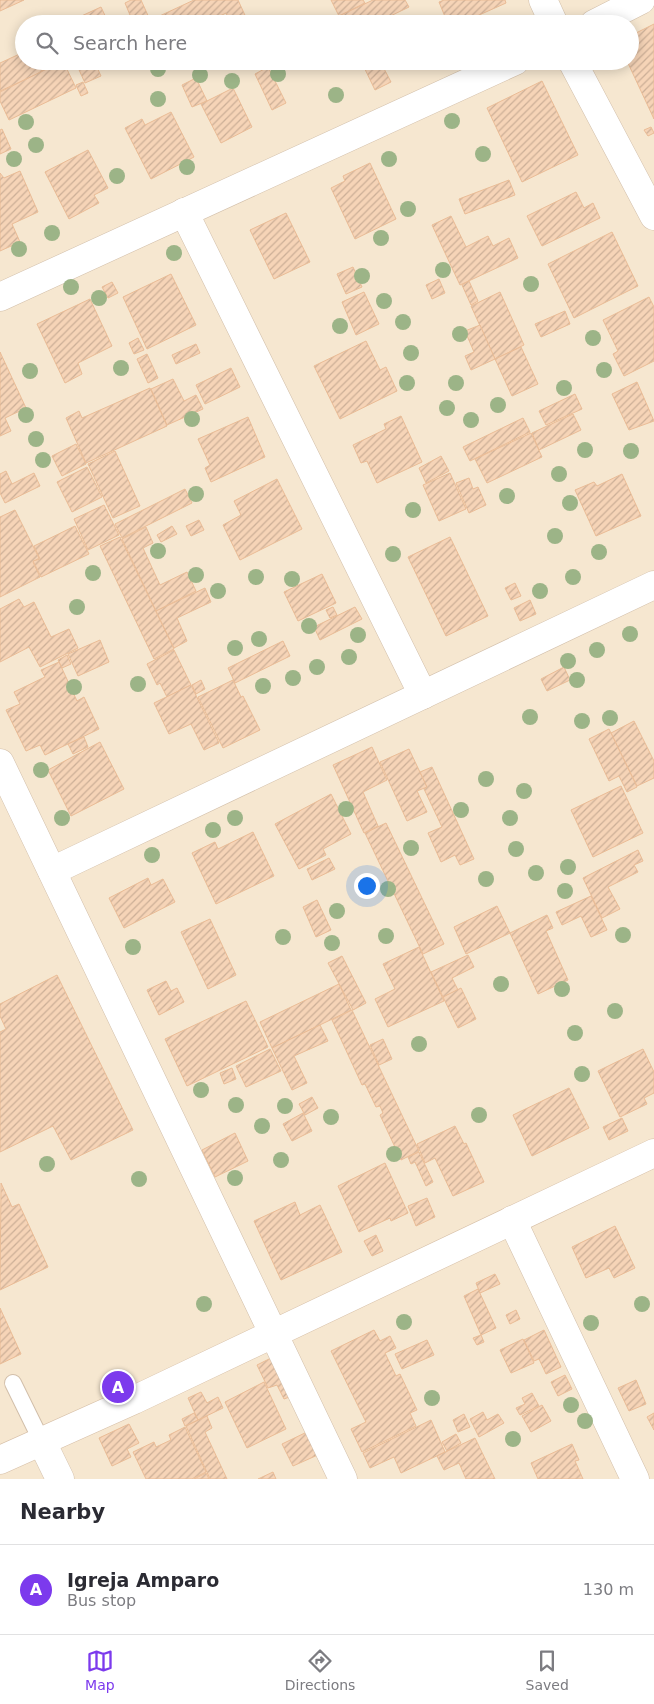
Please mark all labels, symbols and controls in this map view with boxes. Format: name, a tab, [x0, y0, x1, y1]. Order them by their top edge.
search box	[15, 15, 639, 70]
icon: search	[33, 29, 61, 57]
text: Search here	[73, 32, 187, 54]
your location	[354, 873, 380, 899]
pin: A	[102, 1368, 134, 1406]
text: Nearby	[20, 1500, 105, 1524]
text: Igreja Amparo	[67, 1569, 219, 1591]
text: A	[30, 1580, 42, 1599]
text: 130 m	[583, 1580, 634, 1599]
text: Bus stop	[67, 1591, 136, 1610]
tab: Map	[85, 1647, 115, 1693]
tab: Directions	[285, 1647, 355, 1693]
tab: Saved	[526, 1647, 569, 1693]

